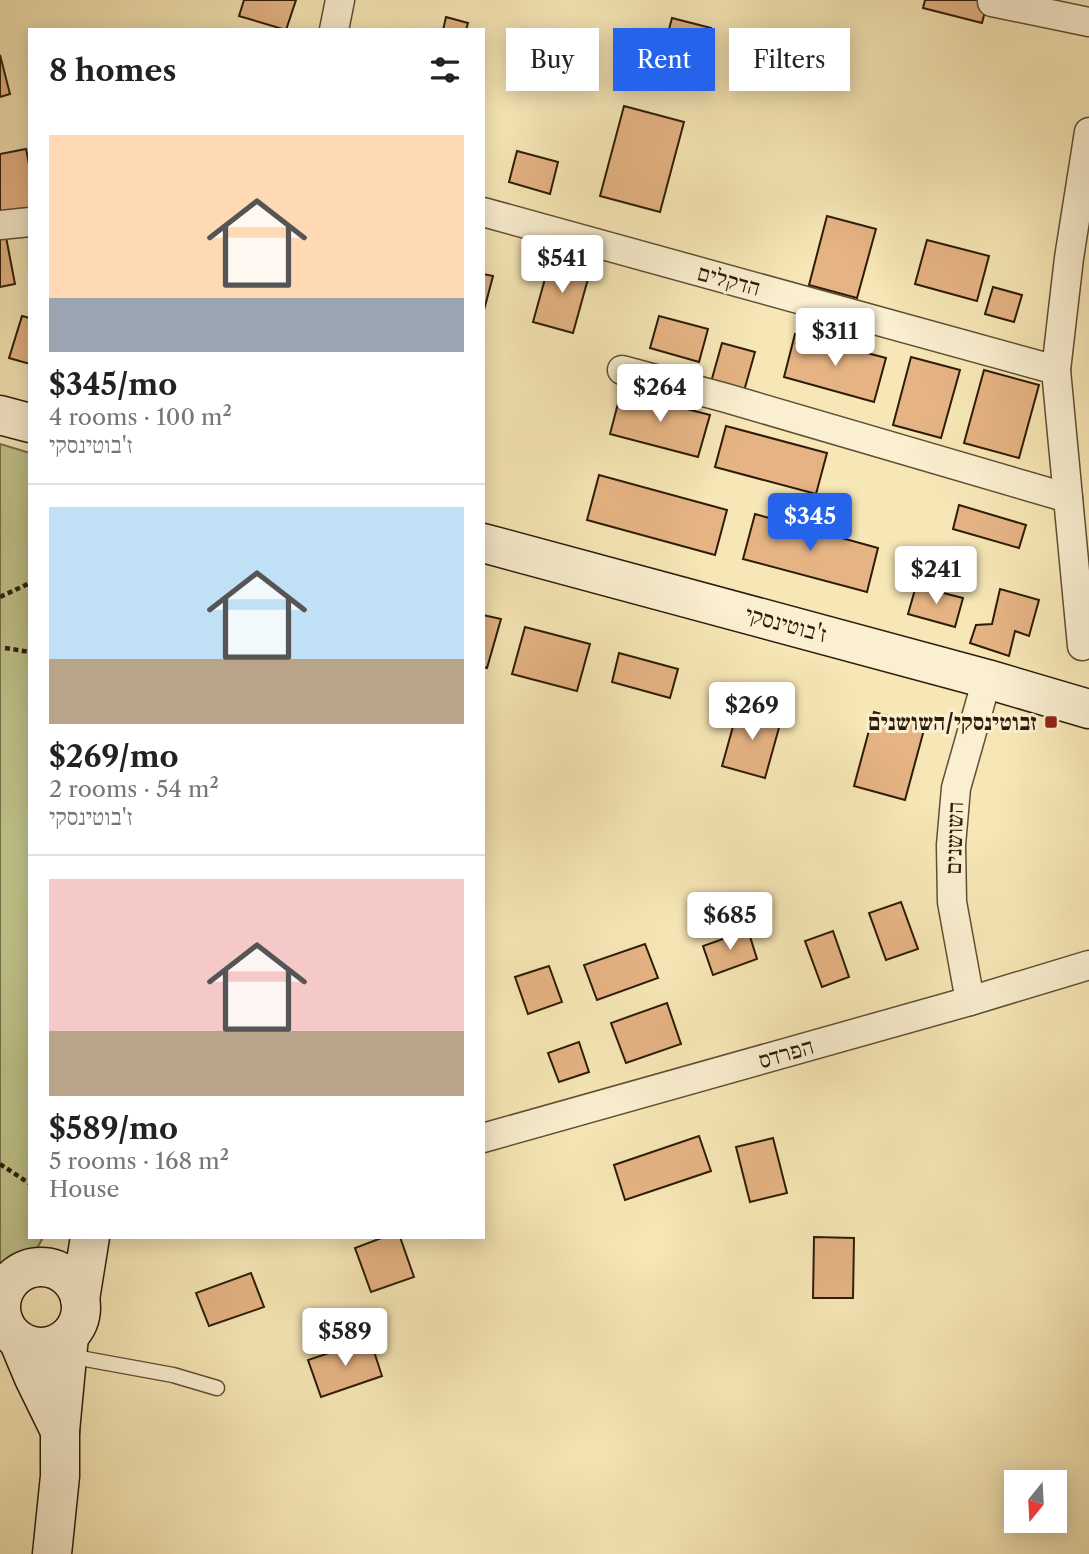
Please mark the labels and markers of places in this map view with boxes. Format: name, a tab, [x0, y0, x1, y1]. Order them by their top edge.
pin: $541	[521, 236, 603, 295]
pin: $311	[794, 308, 876, 368]
pin: $264	[619, 364, 701, 424]
pin: $345	[769, 494, 851, 553]
pin: $241	[895, 546, 977, 606]
pin: $269	[711, 682, 793, 742]
place label: זבוטינסקי/השושנים	[868, 708, 1037, 736]
marker: זבוטינסקי/השושנים	[1043, 714, 1059, 730]
pin: $685	[689, 892, 771, 952]
pin: $589	[304, 1308, 386, 1368]

